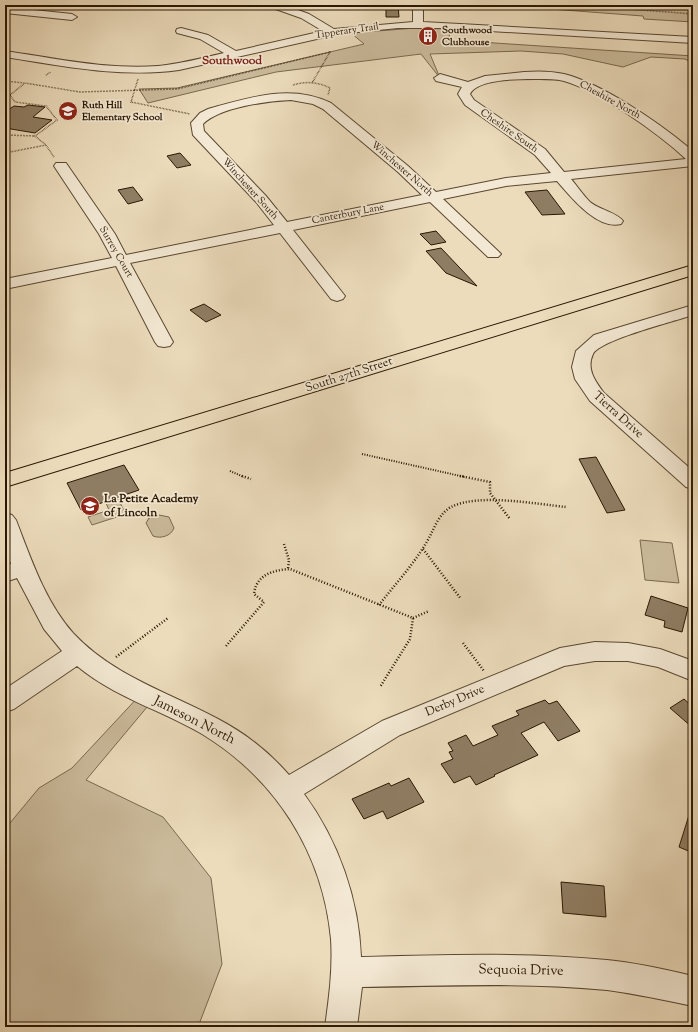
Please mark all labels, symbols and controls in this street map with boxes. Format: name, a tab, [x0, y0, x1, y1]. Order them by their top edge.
street label: Tipperary Trail	[314, 19, 380, 43]
place label: Southwood Clubhouse	[442, 23, 493, 50]
building icon: Southwood Clubhouse	[417, 25, 439, 47]
district label: Southwood	[202, 52, 262, 70]
street label: Cheshire North	[577, 77, 643, 123]
place label: Ruth Hill Elementary School	[81, 98, 163, 125]
school or university icon: Ruth Hill Elementary School	[57, 100, 79, 122]
street label: Cheshire South	[477, 105, 541, 157]
street label: Winchester North	[368, 138, 437, 200]
street label: Winchester South	[218, 155, 282, 223]
street label: Canterbury Lane	[311, 200, 386, 228]
street label: Surrey Court	[95, 224, 137, 281]
street label: South 27th Street	[303, 352, 395, 398]
street label: Tierra Drive	[589, 387, 648, 443]
place label: La Petite Academy of Lincoln	[103, 490, 199, 522]
school or university icon: La Petite Academy of Lincoln	[79, 495, 101, 517]
street label: Derby Drive	[422, 680, 488, 722]
street label: Jameson North	[149, 691, 239, 750]
street label: Sequoia Drive	[478, 960, 564, 982]

